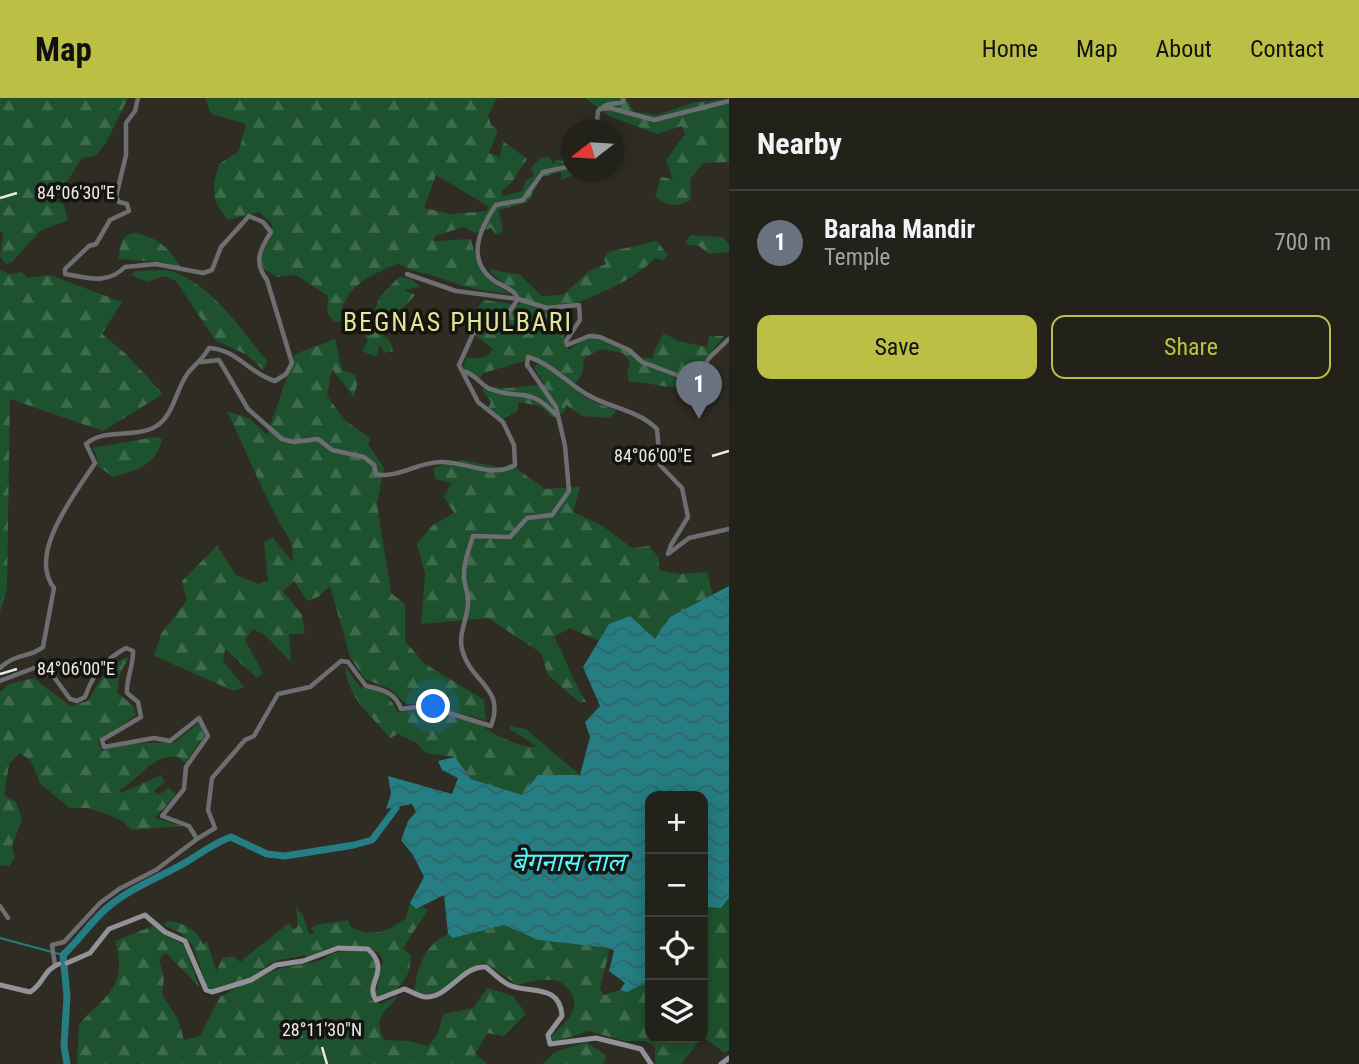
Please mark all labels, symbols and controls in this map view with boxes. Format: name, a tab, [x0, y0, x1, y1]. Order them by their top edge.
text: Map	[35, 30, 92, 69]
text: Home	[982, 35, 1038, 63]
text: Map	[1076, 35, 1118, 63]
text: About	[1156, 35, 1212, 63]
text: Contact	[1250, 35, 1324, 63]
north arrow	[561, 119, 624, 182]
text: Nearby	[757, 126, 842, 161]
text: 84°06'30"E	[37, 182, 115, 203]
text: Baraha Mandir	[824, 214, 975, 244]
text: 1	[774, 229, 786, 256]
text: 700 m	[1274, 229, 1331, 256]
text: Temple	[824, 244, 890, 271]
district label: BEGNAS PHULBARI	[343, 307, 573, 337]
button: Save	[757, 315, 1037, 379]
button: Share	[1051, 315, 1331, 379]
pin: 1	[676, 361, 722, 419]
text: 84°06'00"E	[614, 445, 692, 466]
text: 84°06'00"E	[37, 658, 115, 679]
your location	[416, 689, 450, 723]
map controls	[645, 791, 708, 1043]
button: +	[645, 791, 708, 854]
water label: बेगनास ताल	[511, 847, 630, 877]
button: −	[645, 854, 708, 917]
button: locate	[645, 917, 708, 980]
button: layers	[645, 980, 708, 1043]
text: 28°11'30"N	[282, 1019, 362, 1040]

